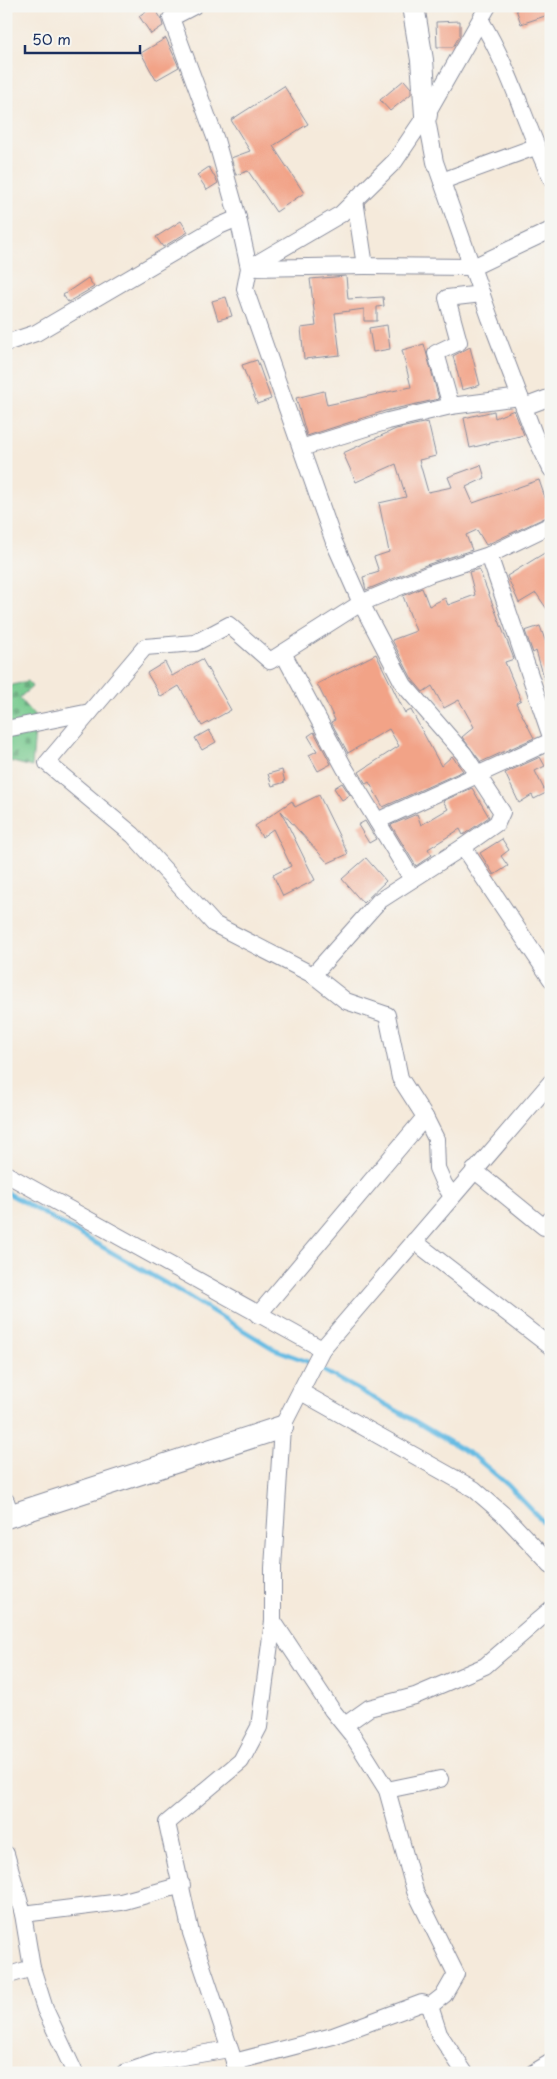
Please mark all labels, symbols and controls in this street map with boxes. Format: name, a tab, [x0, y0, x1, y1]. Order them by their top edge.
scale bar	[25, 22, 140, 54]
text: 50 m	[32, 27, 71, 50]

